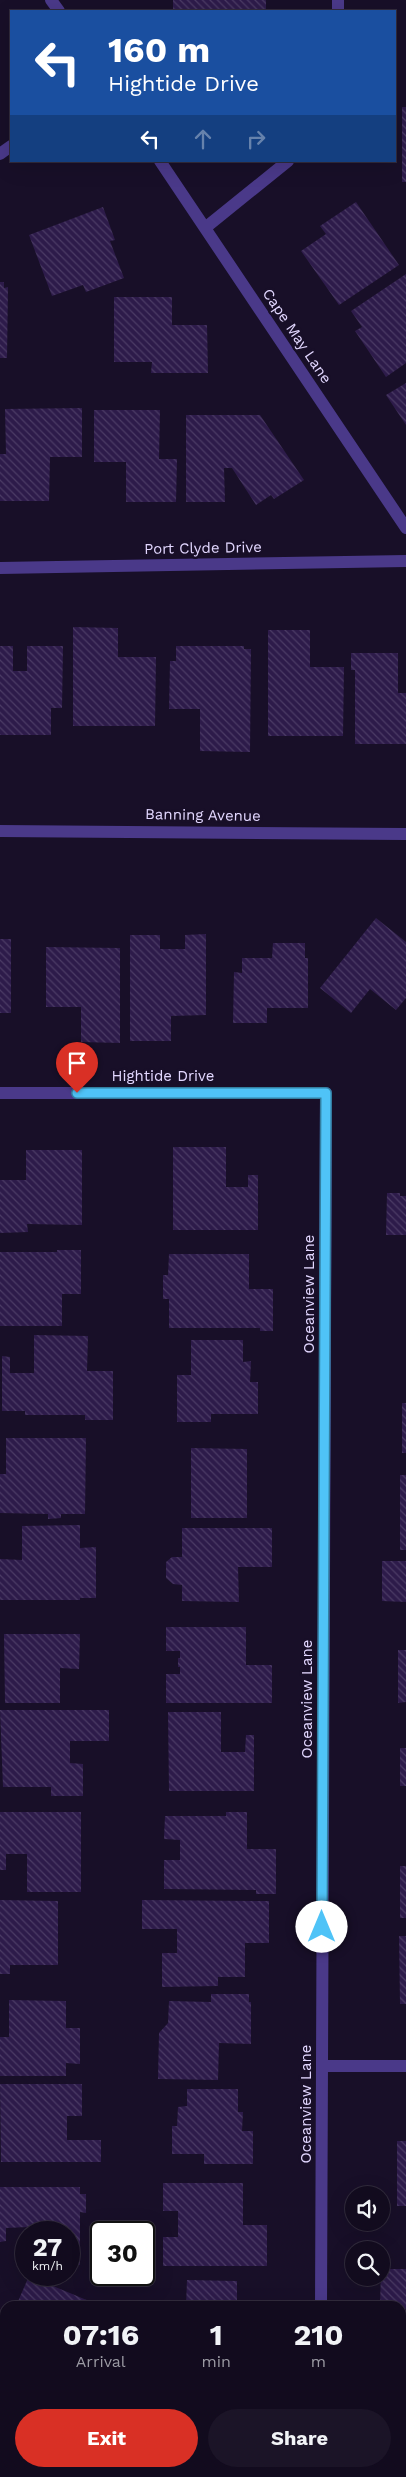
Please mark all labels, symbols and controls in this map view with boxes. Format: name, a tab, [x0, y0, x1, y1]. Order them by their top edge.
text: 160 m	[108, 29, 210, 71]
icon: left	[25, 30, 90, 95]
text: Hightide Drive	[108, 71, 259, 96]
icon: left	[136, 125, 164, 153]
icon: ahead	[189, 125, 217, 153]
icon: right	[242, 125, 270, 153]
street label: Cape May Lane	[259, 285, 335, 387]
street label: Port Clyde Drive	[144, 538, 262, 558]
street label: Banning Avenue	[145, 805, 261, 825]
pin	[56, 1042, 98, 1093]
icon: arrive	[63, 1049, 91, 1077]
street label: Hightide Drive	[112, 1067, 214, 1085]
street label: Oceanview Lane	[300, 1235, 318, 1353]
street label: Oceanview Lane	[298, 1640, 316, 1758]
position arrow	[295, 1900, 347, 1952]
street label: Oceanview Lane	[297, 2045, 315, 2163]
map controls	[345, 2186, 390, 2286]
button: sound	[345, 2186, 390, 2231]
speed limit sign: 30	[90, 2221, 155, 2286]
text: 27	[33, 2233, 62, 2262]
button: search	[345, 2241, 390, 2286]
text: km/h	[32, 2259, 63, 2273]
text: 07:16	[62, 2317, 139, 2352]
text: 1	[210, 2317, 223, 2352]
text: 210	[293, 2317, 344, 2352]
text: Arrival	[76, 2352, 126, 2371]
text: min	[202, 2352, 231, 2371]
text: m	[311, 2352, 326, 2371]
button: Exit	[15, 2409, 198, 2467]
button: Share	[208, 2409, 391, 2467]

